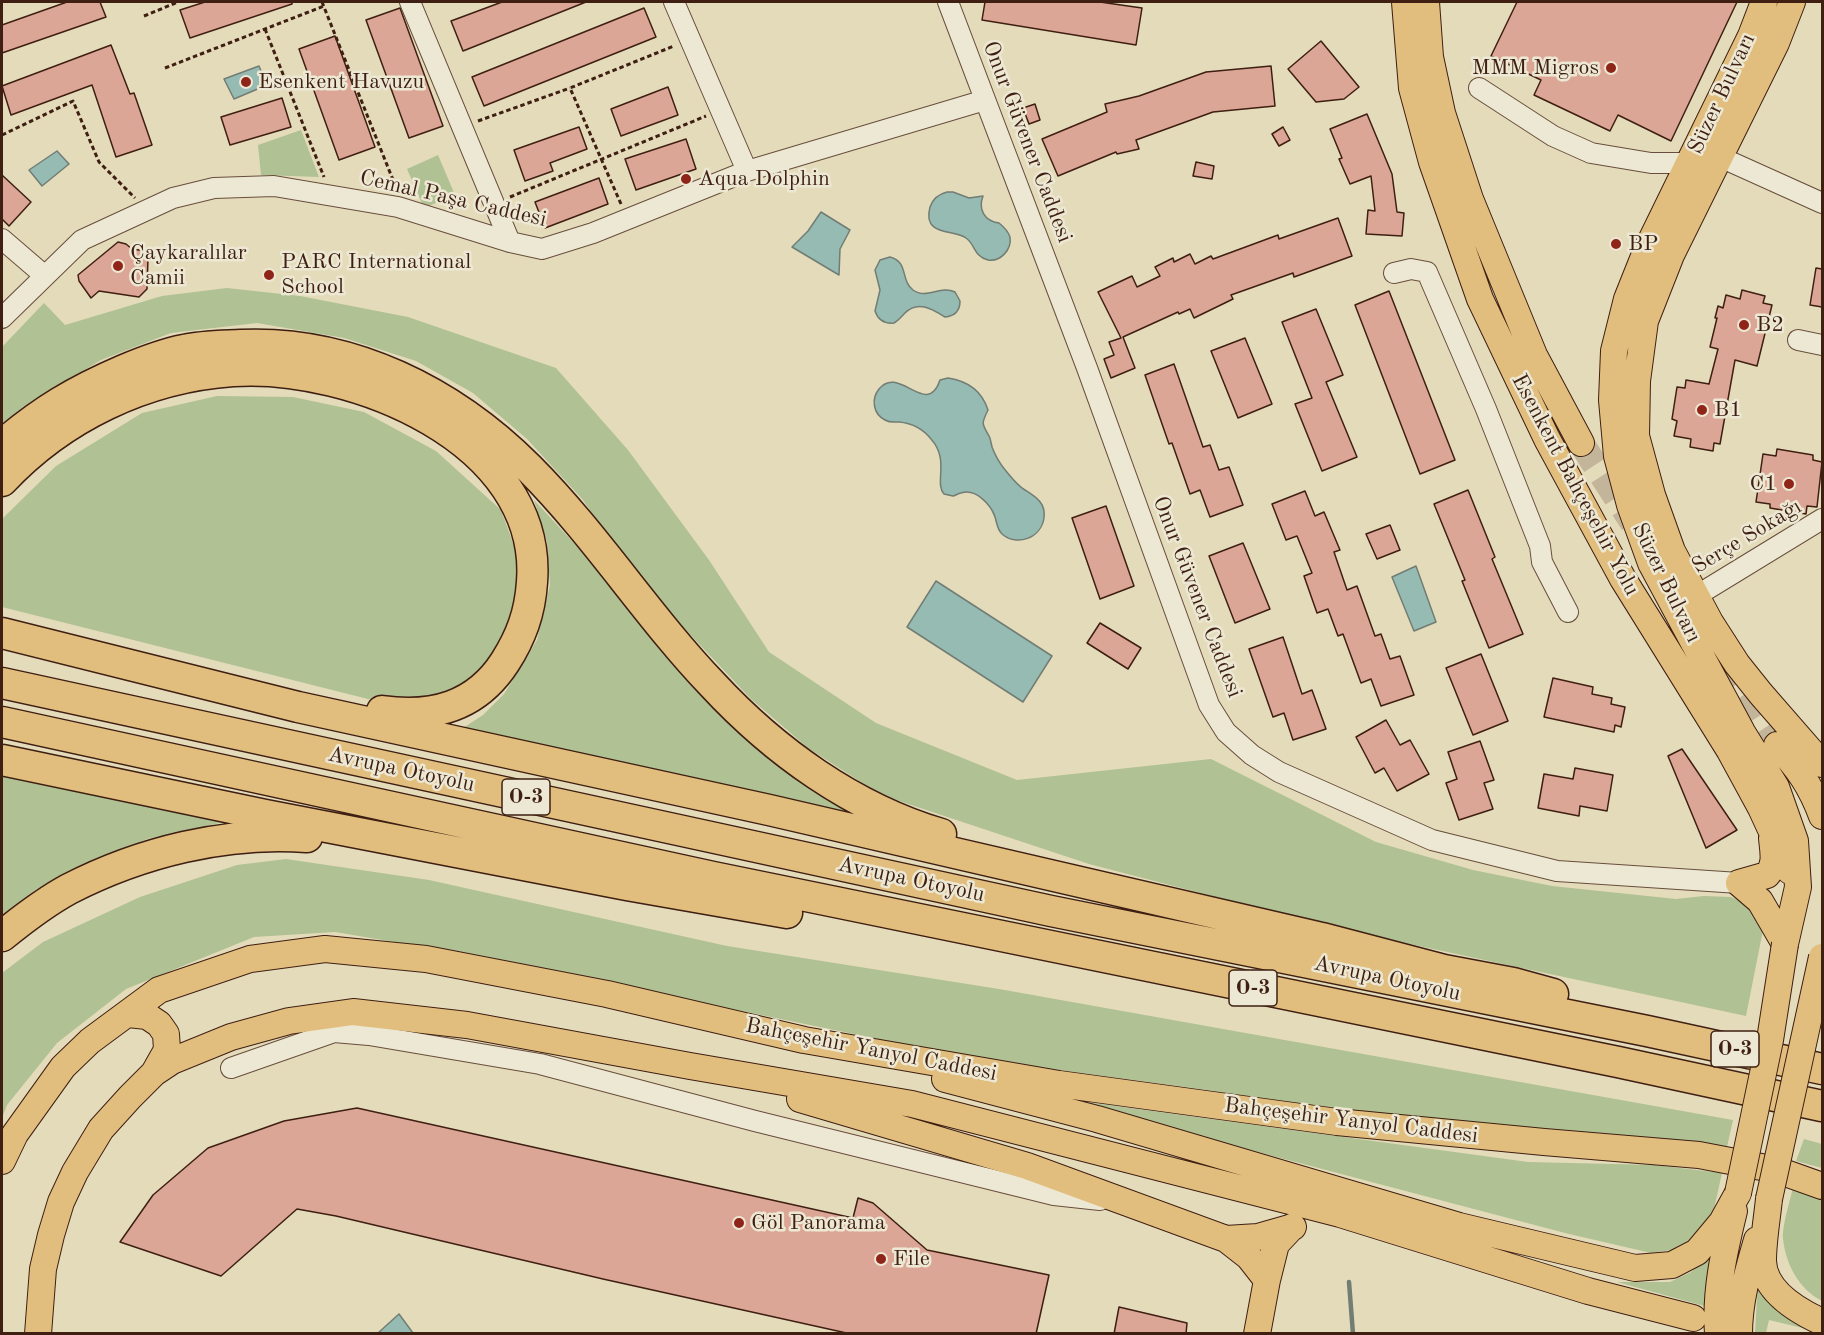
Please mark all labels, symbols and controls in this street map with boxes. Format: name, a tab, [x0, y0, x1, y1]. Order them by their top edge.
street label: Süzer Bulvarı	[1683, 30, 1761, 158]
street label: Onur Güvener Caddesi	[976, 37, 1078, 247]
place label: MMM Migros	[1472, 55, 1599, 81]
marker: MMM Migros	[1604, 61, 1618, 75]
place label: Esenkent Havuzu	[258, 69, 424, 95]
marker: Esenkent Havuzu	[239, 75, 253, 89]
street label: Cemal Paşa Caddesi	[357, 165, 549, 233]
place label: Aqua Dolphin	[698, 166, 830, 192]
marker: Aqua Dolphin	[679, 172, 693, 186]
place label: BP	[1628, 231, 1658, 257]
marker: BP	[1609, 237, 1623, 251]
place label: Çaykaralılar Camii	[130, 240, 247, 292]
place label: PARC International School	[281, 249, 471, 300]
marker: Çaykaralılar Camii	[111, 259, 125, 273]
marker: PARC International School	[262, 268, 276, 282]
place label: B2	[1756, 312, 1784, 338]
marker: B2	[1737, 318, 1751, 332]
street label: Esenkent Bahçeşehir Yolu	[1505, 370, 1645, 600]
place label: B1	[1714, 397, 1742, 423]
marker: B1	[1695, 403, 1709, 417]
place label: C1	[1750, 471, 1777, 497]
marker: C1	[1782, 477, 1796, 491]
street label: Onur Güvener Caddesi	[1146, 492, 1248, 702]
street label: Serçe Sokağı	[1687, 494, 1807, 580]
street label: Süzer Bulvarı	[1626, 519, 1706, 647]
street label: Avrupa Otoyolu	[325, 742, 477, 798]
road number: O-3	[502, 779, 550, 815]
street label: Avrupa Otoyolu	[835, 852, 987, 908]
street label: Avrupa Otoyolu	[1311, 951, 1463, 1007]
road number: O-3	[1229, 970, 1277, 1006]
street label: Bahçeşehir Yanyol Caddesi	[743, 1013, 999, 1087]
road number: O-3	[1711, 1031, 1759, 1067]
street label: Bahçeşehir Yanyol Caddesi	[1223, 1092, 1479, 1150]
place label: Göl Panorama	[751, 1210, 886, 1236]
marker: Göl Panorama	[732, 1216, 746, 1230]
place label: File	[893, 1246, 930, 1272]
marker: File	[874, 1252, 888, 1266]

